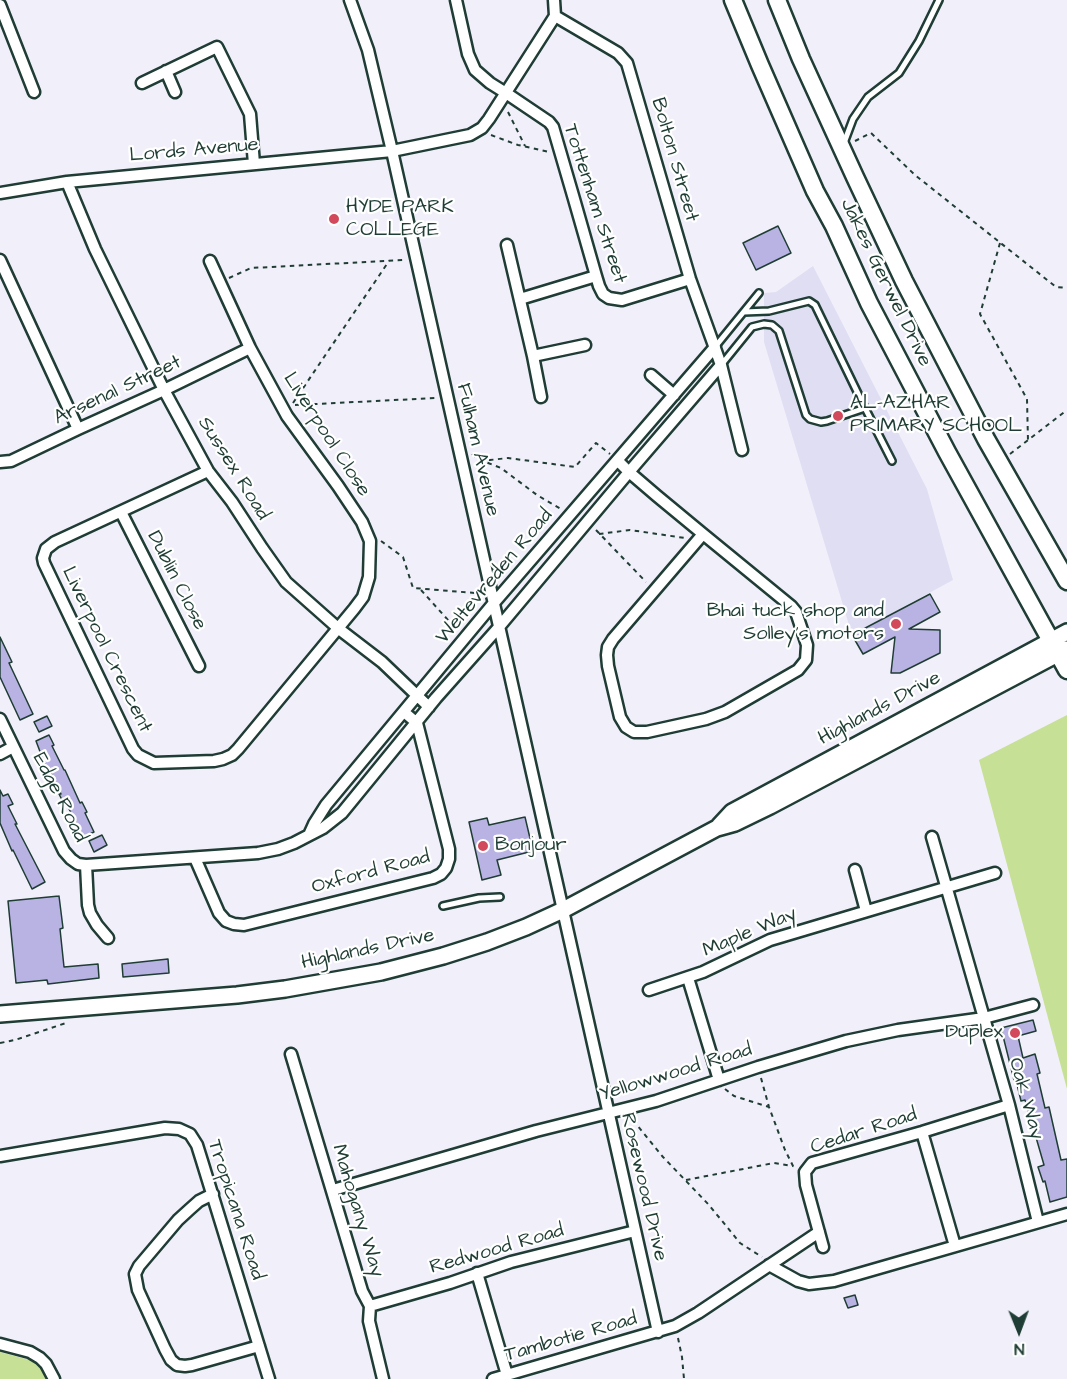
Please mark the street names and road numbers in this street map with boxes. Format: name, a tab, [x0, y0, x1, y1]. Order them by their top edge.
street label: Bolton Street	[645, 95, 703, 225]
street label: Tottenham Street	[557, 121, 631, 287]
street label: Lords Avenue	[128, 133, 260, 169]
street label: Jakes Gerwel Drive	[834, 195, 936, 371]
street label: Arsenal Street	[51, 351, 185, 431]
street label: Liverpool Close	[277, 368, 375, 502]
street label: Fulham Avenue	[450, 381, 504, 519]
street label: Sussex Road	[192, 413, 274, 525]
street label: Weltevreden Road	[432, 505, 558, 649]
street label: Dublin Close	[141, 527, 211, 635]
street label: Liverpool Crescent	[55, 563, 157, 737]
street label: Highlands Drive	[815, 667, 945, 751]
street label: Edge Road	[26, 749, 92, 847]
street label: Oxford Road	[309, 846, 433, 900]
street label: Maple Way	[699, 902, 801, 964]
street label: Highlands Drive	[299, 924, 437, 976]
street label: Yellowwood Road	[597, 1038, 755, 1108]
street label: Oak Way	[1002, 1055, 1048, 1143]
street label: Cedar Road	[808, 1104, 920, 1160]
street label: Rosewood Drive	[614, 1110, 672, 1264]
street label: Tropicana Road	[201, 1137, 269, 1283]
street label: Mahogany Way	[325, 1142, 389, 1280]
street label: Redwood Road	[427, 1219, 567, 1281]
street label: Tambotie Road	[502, 1308, 640, 1368]

